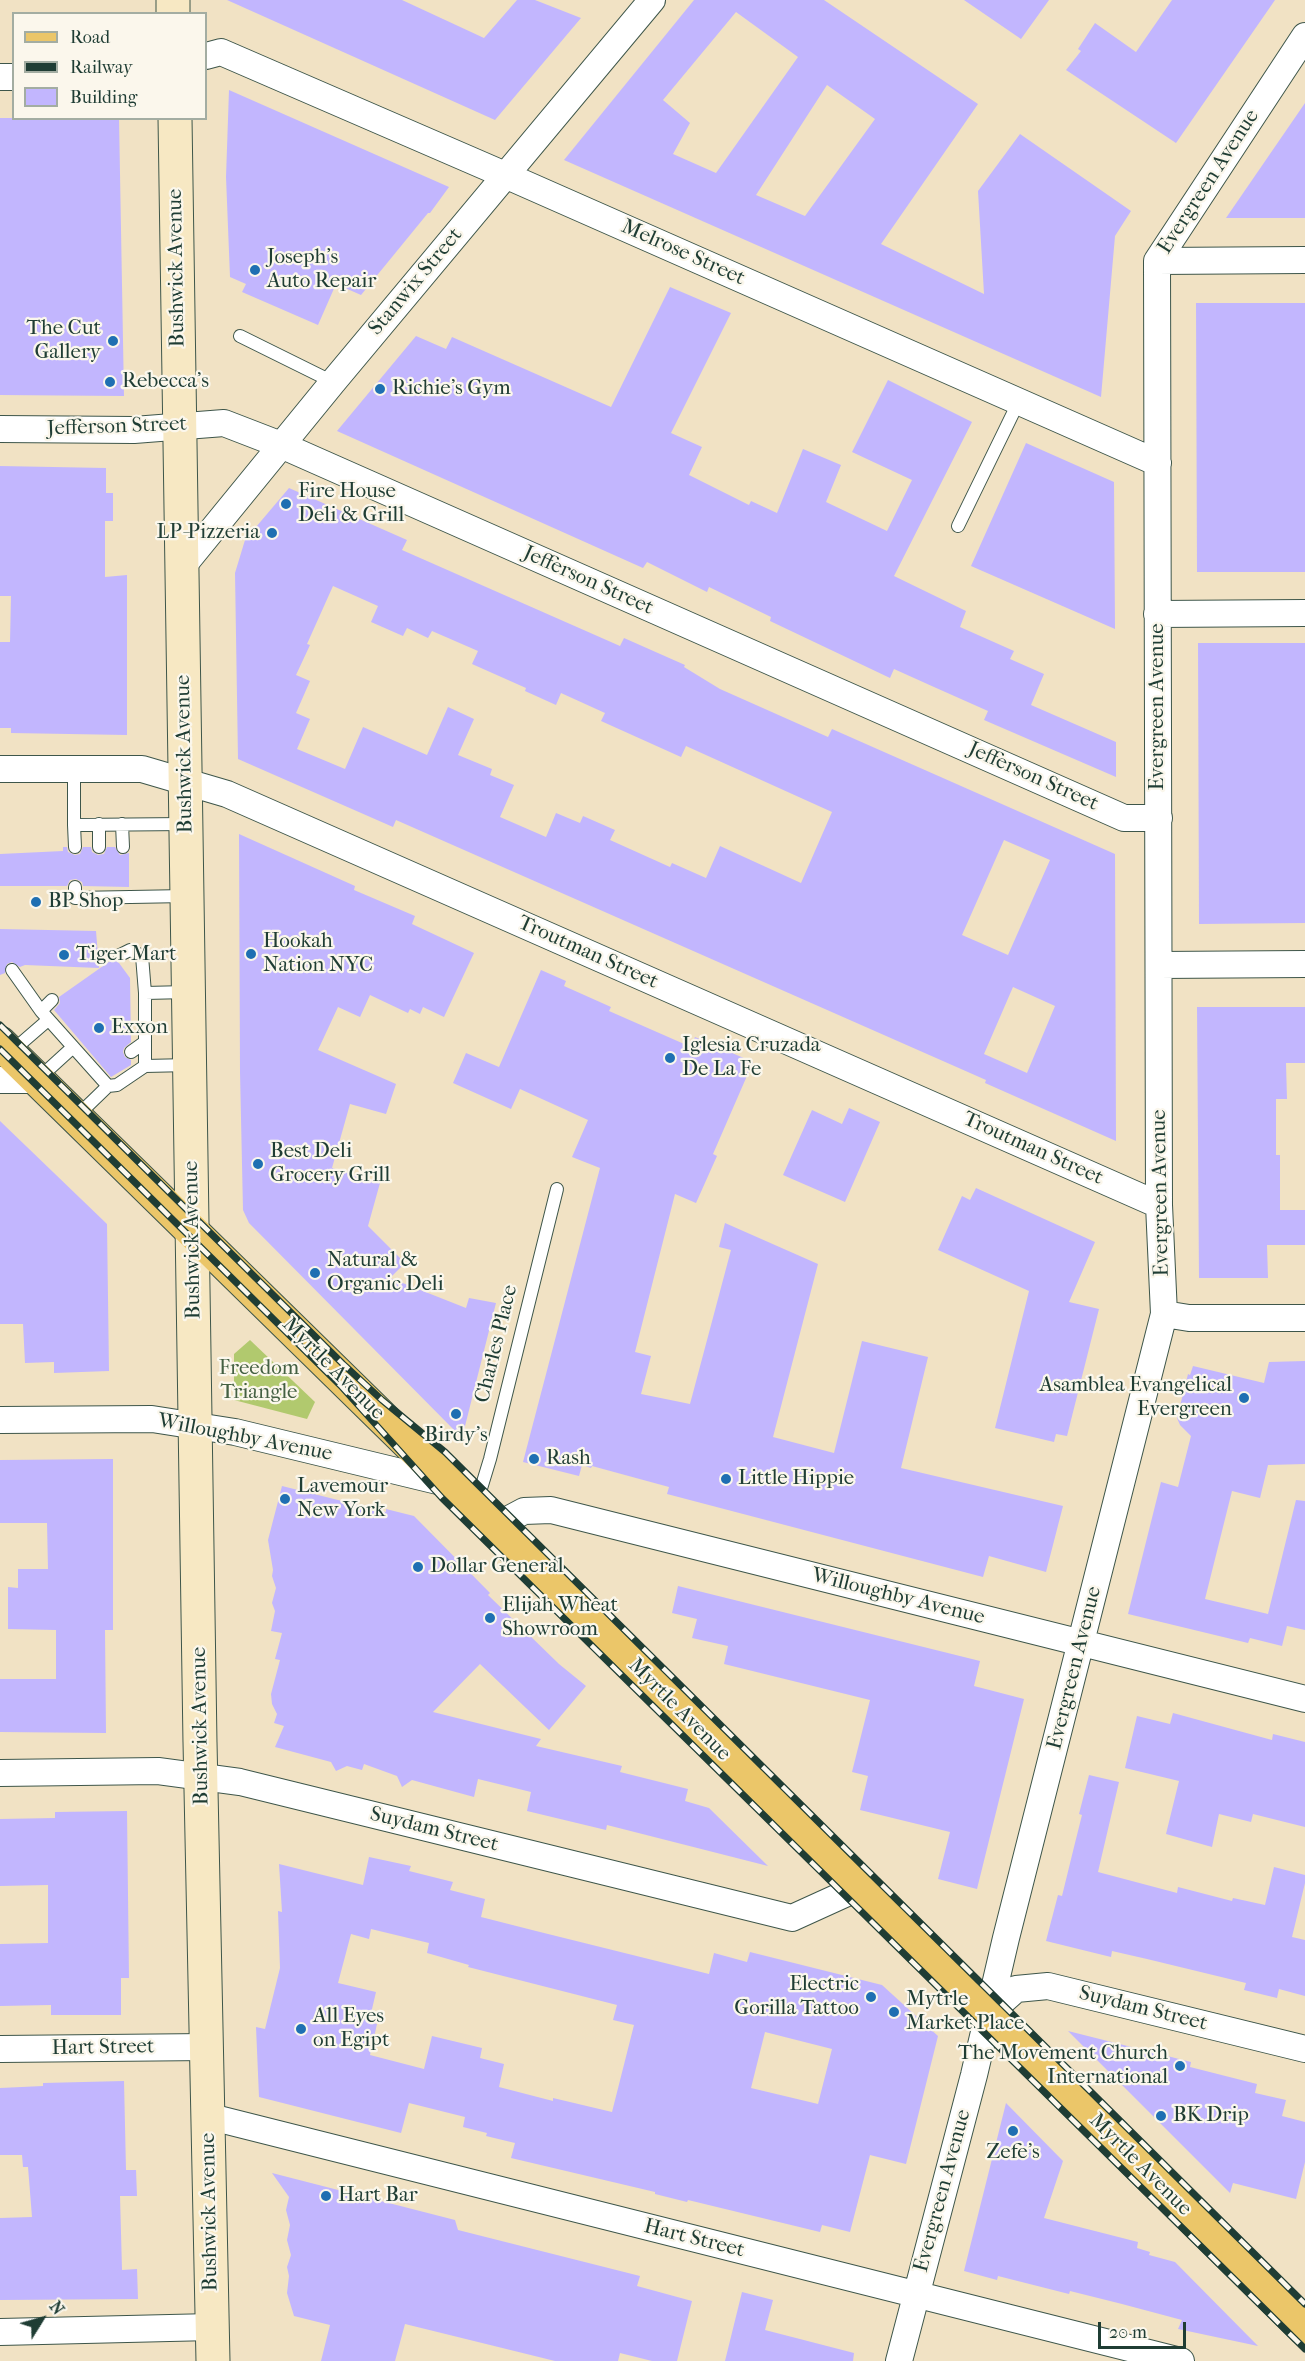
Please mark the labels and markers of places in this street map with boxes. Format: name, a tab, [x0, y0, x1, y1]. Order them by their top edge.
place label: Joseph's Auto Repair	[267, 245, 376, 295]
marker: Joseph's Auto Repair	[248, 263, 262, 277]
place label: The Cut Gallery	[26, 316, 101, 366]
marker: The Cut Gallery	[106, 334, 120, 348]
place label: Rebecca's	[122, 369, 209, 395]
marker: Rebecca's	[103, 375, 117, 389]
place label: Richie's Gym	[392, 376, 511, 402]
marker: Richie's Gym	[373, 382, 387, 396]
place label: Fire House Deli & Grill	[298, 479, 404, 529]
marker: Fire House Deli & Grill	[279, 497, 293, 511]
place label: LP-Pizzeria	[157, 520, 260, 546]
marker: LP-Pizzeria	[265, 526, 279, 540]
place label: BP Shop	[48, 889, 123, 915]
marker: BP Shop	[29, 895, 43, 909]
place label: Hookah Nation NYC	[263, 929, 373, 979]
place label: Tiger Mart	[76, 942, 176, 968]
marker: Hookah Nation NYC	[244, 947, 258, 961]
marker: Tiger Mart	[57, 948, 71, 962]
place label: Exxon	[111, 1015, 168, 1041]
marker: Exxon	[92, 1021, 106, 1035]
place label: Iglesia Cruzada De La Fe	[682, 1033, 821, 1083]
marker: Iglesia Cruzada De La Fe	[663, 1051, 677, 1065]
place label: Best Deli Grocery Grill	[270, 1139, 390, 1189]
marker: Best Deli Grocery Grill	[251, 1157, 265, 1171]
place label: Natural & Organic Deli	[327, 1248, 444, 1298]
marker: Natural & Organic Deli	[308, 1266, 322, 1280]
place label: Asamblea Evangelical Evergreen	[1040, 1373, 1232, 1423]
marker: Asamblea Evangelical Evergreen	[1237, 1391, 1251, 1405]
marker: Birdy's	[449, 1407, 463, 1421]
place label: Birdy's	[424, 1423, 488, 1449]
place label: Rash	[546, 1446, 591, 1472]
marker: Rash	[527, 1452, 541, 1466]
place label: Little Hippie	[738, 1466, 854, 1492]
marker: Little Hippie	[719, 1472, 733, 1486]
place label: Lavemour New York	[297, 1474, 388, 1524]
marker: Lavemour New York	[278, 1492, 292, 1506]
place label: Dollar General	[430, 1554, 563, 1580]
marker: Dollar General	[411, 1560, 425, 1574]
place label: Elijah Wheat Showroom	[502, 1593, 618, 1643]
marker: Elijah Wheat Showroom	[483, 1611, 497, 1625]
place label: Electric Gorilla Tattoo	[734, 1972, 859, 2022]
place label: Mytrle Market Place	[906, 1987, 1024, 2037]
marker: Electric Gorilla Tattoo	[864, 1990, 878, 2004]
place label: All Eyes on Egipt	[313, 2004, 389, 2054]
marker: Mytrle Market Place	[887, 2005, 901, 2019]
marker: All Eyes on Egipt	[294, 2022, 308, 2036]
place label: The Movement Church International	[958, 2041, 1168, 2091]
marker: The Movement Church International	[1173, 2059, 1187, 2073]
place label: BK Drip	[1173, 2103, 1249, 2129]
marker: BK Drip	[1154, 2109, 1168, 2123]
marker: Zefe's	[1006, 2124, 1020, 2138]
place label: Zefe's	[986, 2140, 1040, 2166]
place label: Hart Bar	[338, 2183, 418, 2209]
marker: Hart Bar	[319, 2189, 333, 2203]

